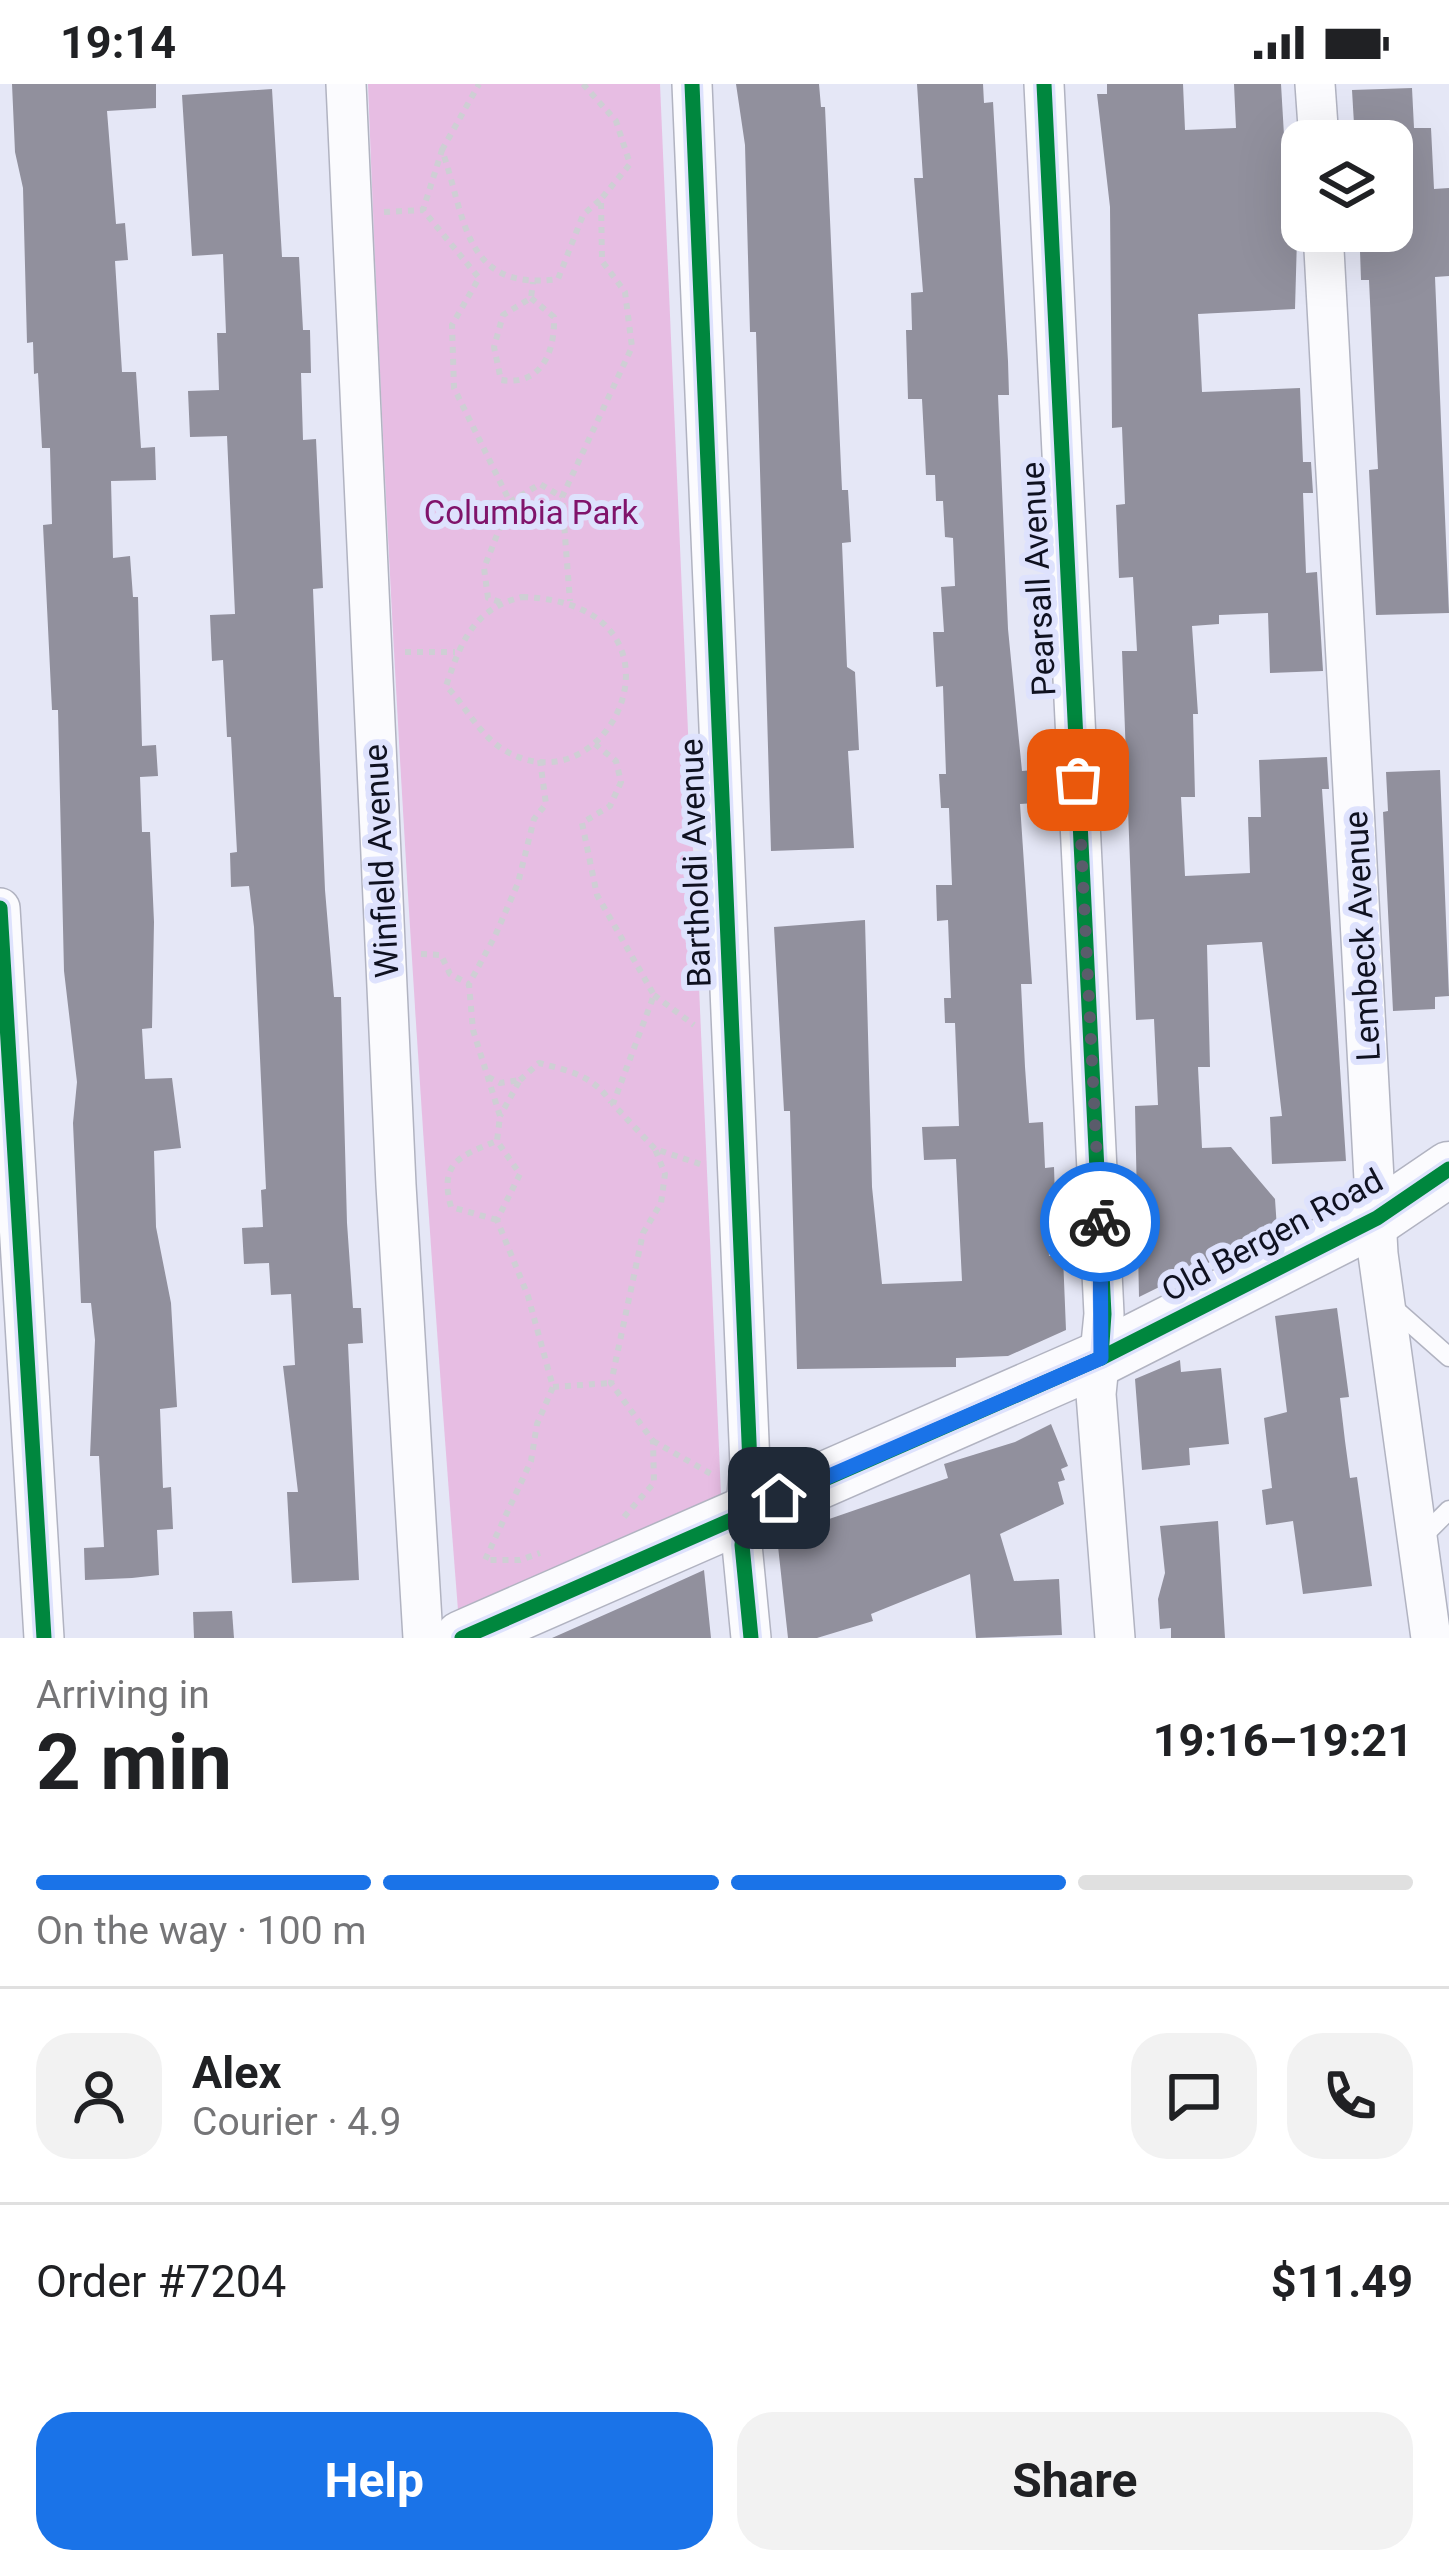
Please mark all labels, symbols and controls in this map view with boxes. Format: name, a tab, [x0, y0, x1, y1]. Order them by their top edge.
text: 19:14	[60, 16, 176, 69]
map controls	[1281, 120, 1413, 252]
button: layers	[1281, 120, 1413, 252]
street label: Pearsall Avenue	[1012, 461, 1064, 697]
park label: Columbia Park	[424, 493, 639, 532]
pin	[1027, 729, 1129, 831]
street label: Bartholdi Avenue	[671, 738, 719, 988]
street label: Winfield Avenue	[355, 743, 407, 979]
icon: bag	[1045, 747, 1111, 813]
street label: Lembeck Avenue	[1336, 810, 1388, 1062]
street label: Old Bergen Road	[1155, 1160, 1389, 1310]
courier	[1040, 1162, 1160, 1282]
icon: bike	[1067, 1189, 1133, 1255]
pin	[728, 1447, 830, 1549]
icon: home	[746, 1465, 812, 1531]
text: Arriving in	[36, 1672, 210, 1718]
text: 19:16–19:21	[1153, 1714, 1413, 1767]
text: 2 min	[36, 1717, 232, 1808]
text: On the way · 100 m	[36, 1908, 367, 1954]
button: person	[36, 2033, 162, 2159]
button: chat	[1131, 2033, 1257, 2159]
button: phone	[1287, 2033, 1413, 2159]
text: Alex	[192, 2046, 281, 2099]
text: Courier · 4.9	[192, 2099, 401, 2145]
text: Order #7204	[36, 2255, 286, 2308]
text: $11.49	[1271, 2255, 1413, 2308]
button: Help	[36, 2412, 713, 2550]
button: Share	[737, 2412, 1413, 2550]

